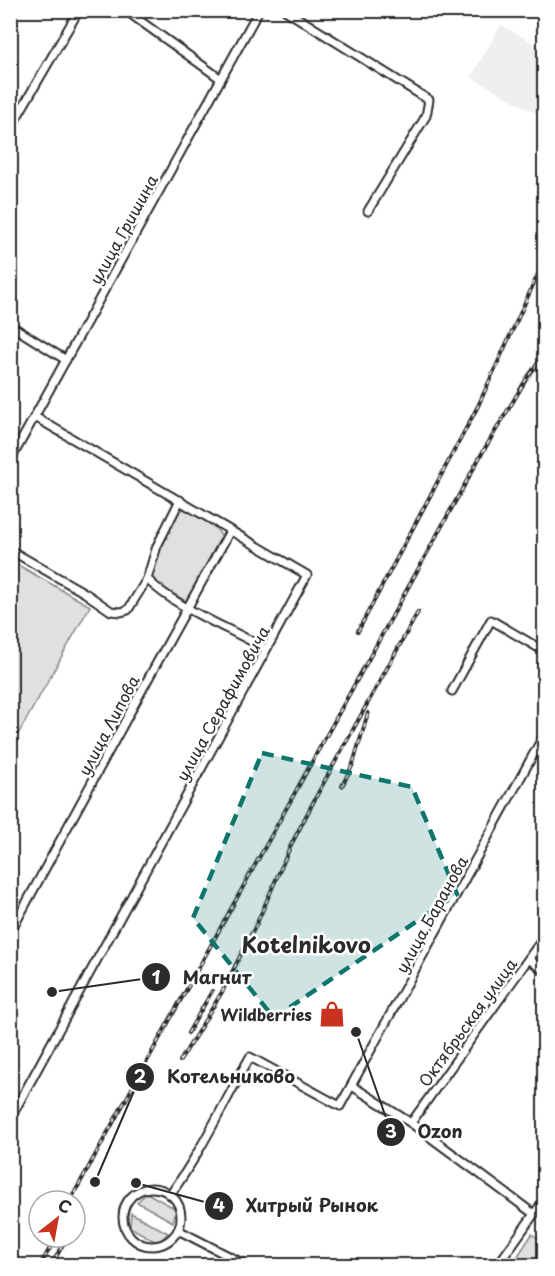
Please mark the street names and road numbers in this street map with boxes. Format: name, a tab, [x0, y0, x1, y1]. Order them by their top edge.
street label: улица Гришина	[83, 170, 163, 288]
street label: улица Серафимовича	[169, 621, 275, 785]
street label: улица Липова	[72, 671, 145, 779]
street label: улица Баранова	[389, 851, 473, 977]
street label: Октябрьская улица	[412, 953, 522, 1091]

